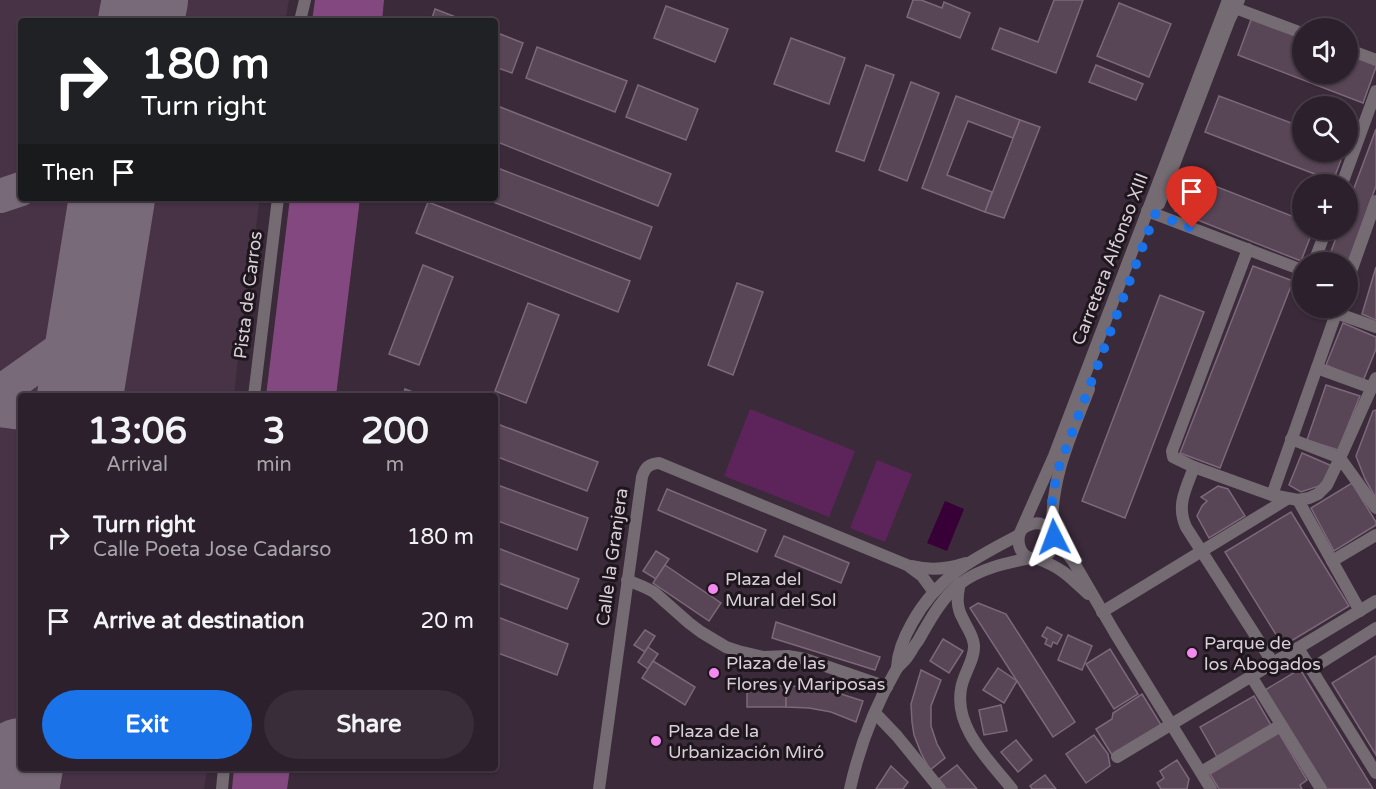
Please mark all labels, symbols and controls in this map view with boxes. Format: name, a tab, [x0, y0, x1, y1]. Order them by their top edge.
map controls	[1292, 18, 1358, 318]
button: sound	[1292, 18, 1358, 84]
text: 180 m	[141, 39, 270, 90]
icon: right	[42, 42, 120, 120]
text: Turn right	[141, 90, 267, 123]
button: search	[1292, 96, 1358, 162]
icon: arrive	[107, 156, 140, 189]
text: Then	[42, 160, 95, 186]
pin	[1166, 166, 1217, 228]
street label: Carretera Alfonso XIII	[1067, 170, 1153, 348]
button: +	[1292, 174, 1358, 240]
icon: arrive	[1175, 175, 1208, 208]
street label: Pista de Carros	[229, 230, 267, 360]
button: −	[1292, 252, 1358, 318]
text: 13:06	[87, 410, 187, 453]
text: 3	[263, 410, 285, 453]
text: 200	[361, 410, 429, 453]
text: Arrival	[106, 453, 168, 477]
text: min	[256, 453, 292, 477]
text: m	[386, 453, 404, 477]
street label: Calle la Granjera	[591, 487, 633, 627]
position arrow	[1022, 505, 1086, 569]
text: Turn right	[93, 512, 195, 538]
icon: right	[42, 521, 75, 554]
text: 180 m	[407, 524, 474, 550]
text: Calle Poeta Jose Cadarso	[93, 538, 331, 562]
place label: Plaza del Mural del Sol	[725, 568, 837, 611]
marker: Plaza del Mural del Sol	[706, 582, 720, 596]
icon: arrive	[42, 605, 75, 638]
text: Arrive at destination	[93, 608, 304, 634]
text: 20 m	[420, 608, 474, 634]
place label: Parque de los Abogados	[1204, 632, 1321, 675]
marker: Parque de los Abogados	[1185, 646, 1199, 660]
place label: Plaza de las Flores y Mariposas	[726, 652, 885, 695]
marker: Plaza de las Flores y Mariposas	[707, 666, 721, 680]
button: Exit	[42, 690, 252, 759]
button: Share	[264, 690, 474, 759]
place label: Plaza de la Urbanización Miró	[668, 720, 824, 763]
marker: Plaza de la Urbanización Miró	[649, 734, 663, 748]

